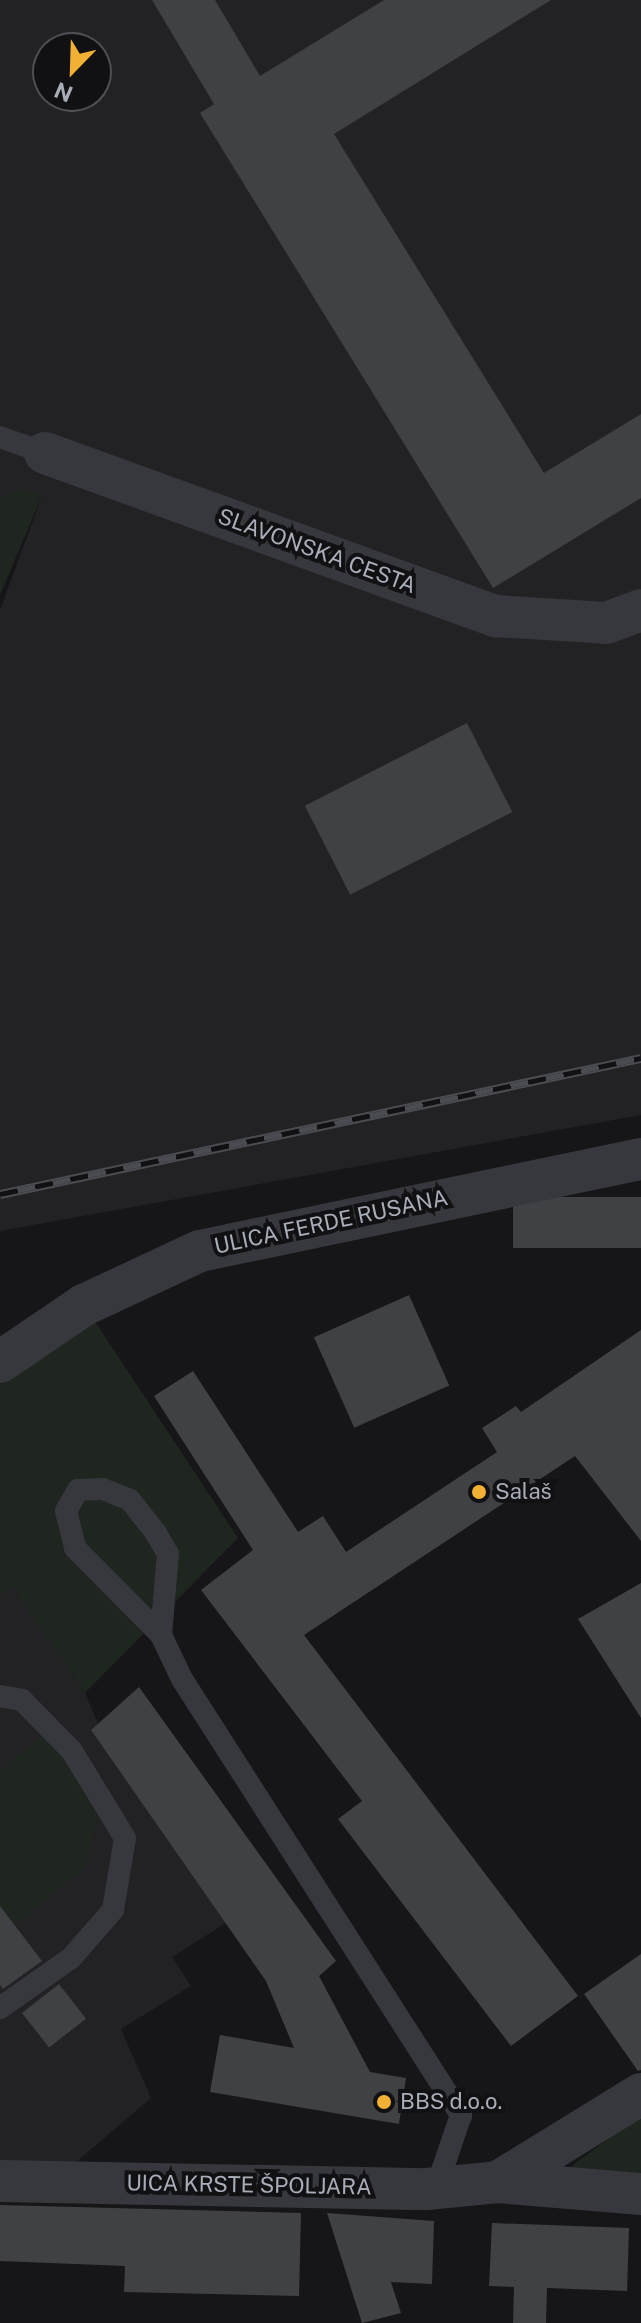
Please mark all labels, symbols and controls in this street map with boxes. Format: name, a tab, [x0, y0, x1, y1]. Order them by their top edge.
north arrow	[32, 32, 112, 112]
text: N	[50, 77, 76, 108]
street label: SLAVONSKA CESTA	[214, 503, 420, 599]
street label: ULICA FERDE RUSANA	[212, 1184, 450, 1260]
place label: Salaš	[495, 1479, 552, 1505]
marker: Salaš	[470, 1483, 488, 1501]
place label: BBS d.o.o.	[400, 2089, 503, 2115]
marker: BBS d.o.o.	[375, 2093, 393, 2111]
street label: UICA KRSTE ŠPOLJARA	[126, 2170, 372, 2200]

